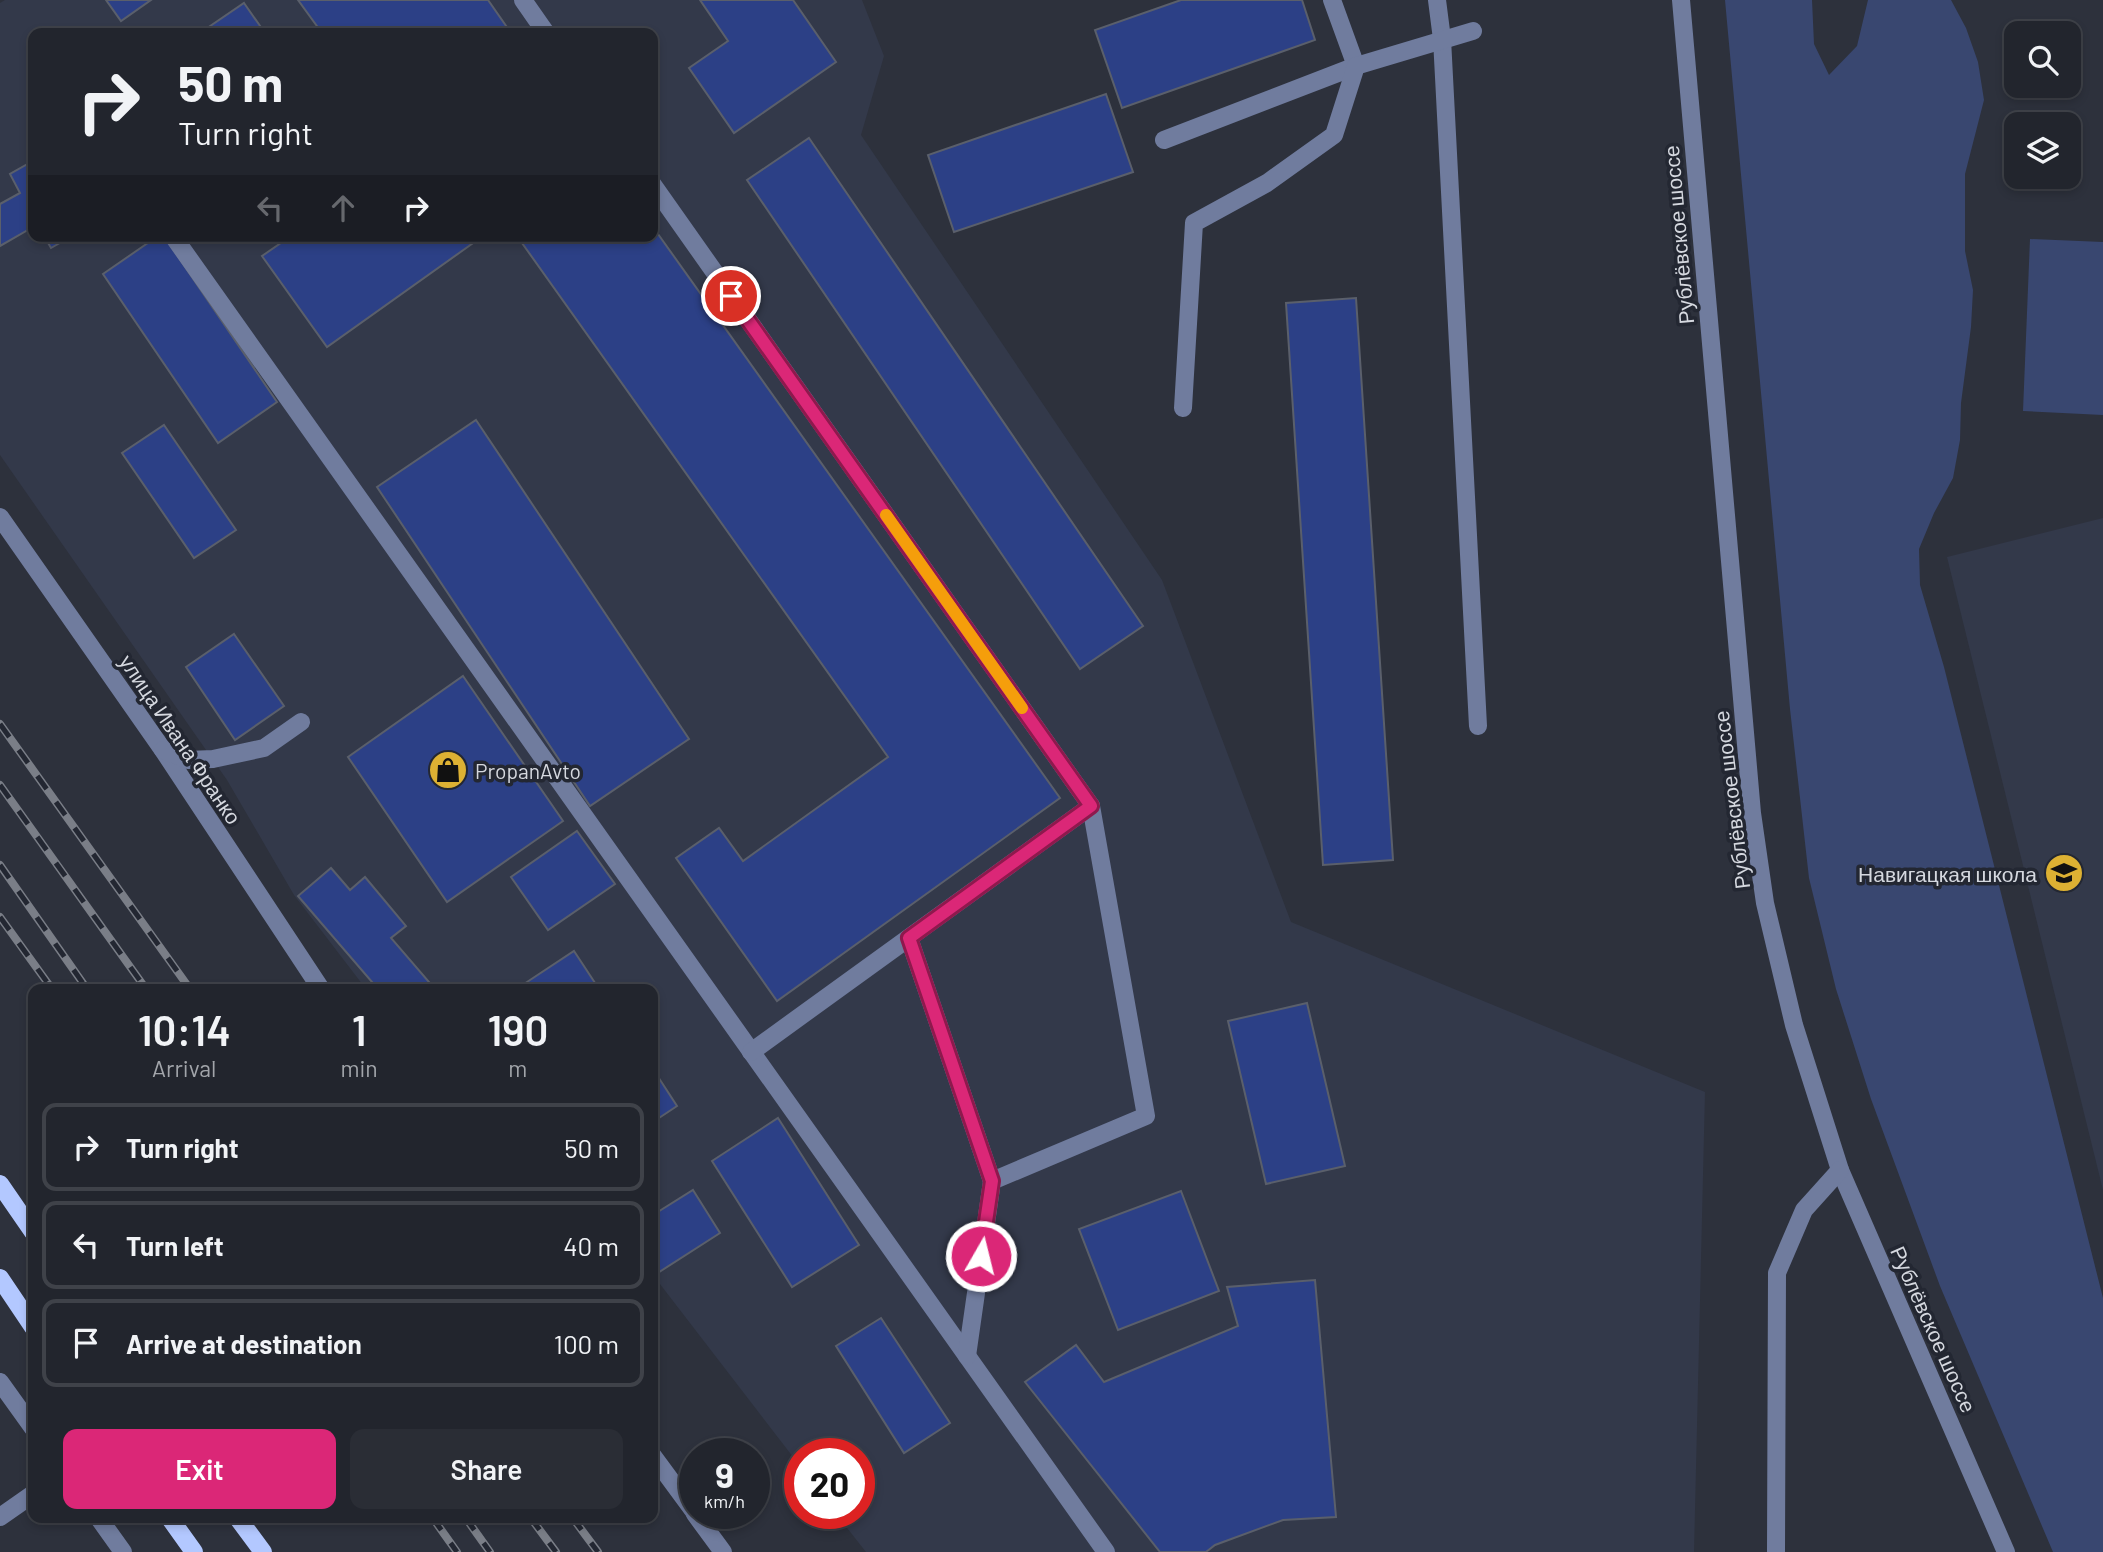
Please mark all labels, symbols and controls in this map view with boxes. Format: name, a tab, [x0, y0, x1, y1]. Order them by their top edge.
map controls	[2004, 21, 2081, 189]
button: search	[2004, 21, 2081, 98]
text: 50 m	[178, 53, 283, 112]
icon: right	[63, 56, 154, 147]
button: layers	[2004, 112, 2081, 189]
text: Turn right	[178, 113, 313, 151]
street label: Рублёвское шоссе	[1658, 145, 1698, 325]
icon: left	[251, 189, 289, 227]
icon: ahead	[324, 189, 362, 227]
icon: right	[397, 189, 435, 227]
pin	[701, 266, 761, 326]
icon: arrive	[712, 277, 750, 315]
street label: улица Ивана Франко	[115, 649, 247, 829]
street label: Рублёвское шоссе	[1708, 709, 1754, 891]
shop icon: PropanAvto	[427, 749, 469, 791]
place label: PropanAvto	[475, 758, 581, 783]
school or university icon: Навигацкая школа	[2043, 852, 2085, 894]
place label: Навигацкая школа	[1858, 861, 2037, 886]
text: 10:14	[138, 1004, 231, 1054]
text: 1	[352, 1004, 367, 1054]
text: 190	[487, 1004, 548, 1054]
text: Arrival	[152, 1054, 216, 1082]
text: min	[340, 1054, 378, 1082]
text: m	[508, 1054, 527, 1082]
icon: right	[67, 1128, 105, 1166]
text: Turn right	[126, 1132, 239, 1163]
text: 50 m	[564, 1132, 619, 1163]
position arrow	[944, 1219, 1018, 1293]
icon: left	[67, 1226, 105, 1264]
text: Turn left	[126, 1230, 224, 1261]
text: 40 m	[563, 1230, 619, 1261]
street label: Рублёвское шоссе	[1886, 1242, 1982, 1416]
icon: arrive	[67, 1324, 105, 1362]
text: Arrive at destination	[126, 1328, 362, 1359]
text: 100 m	[554, 1328, 619, 1359]
button: Exit	[63, 1429, 336, 1509]
button: Share	[350, 1429, 623, 1509]
speed limit sign: 20	[784, 1438, 875, 1529]
text: 9	[715, 1453, 734, 1495]
text: km/h	[704, 1490, 745, 1512]

